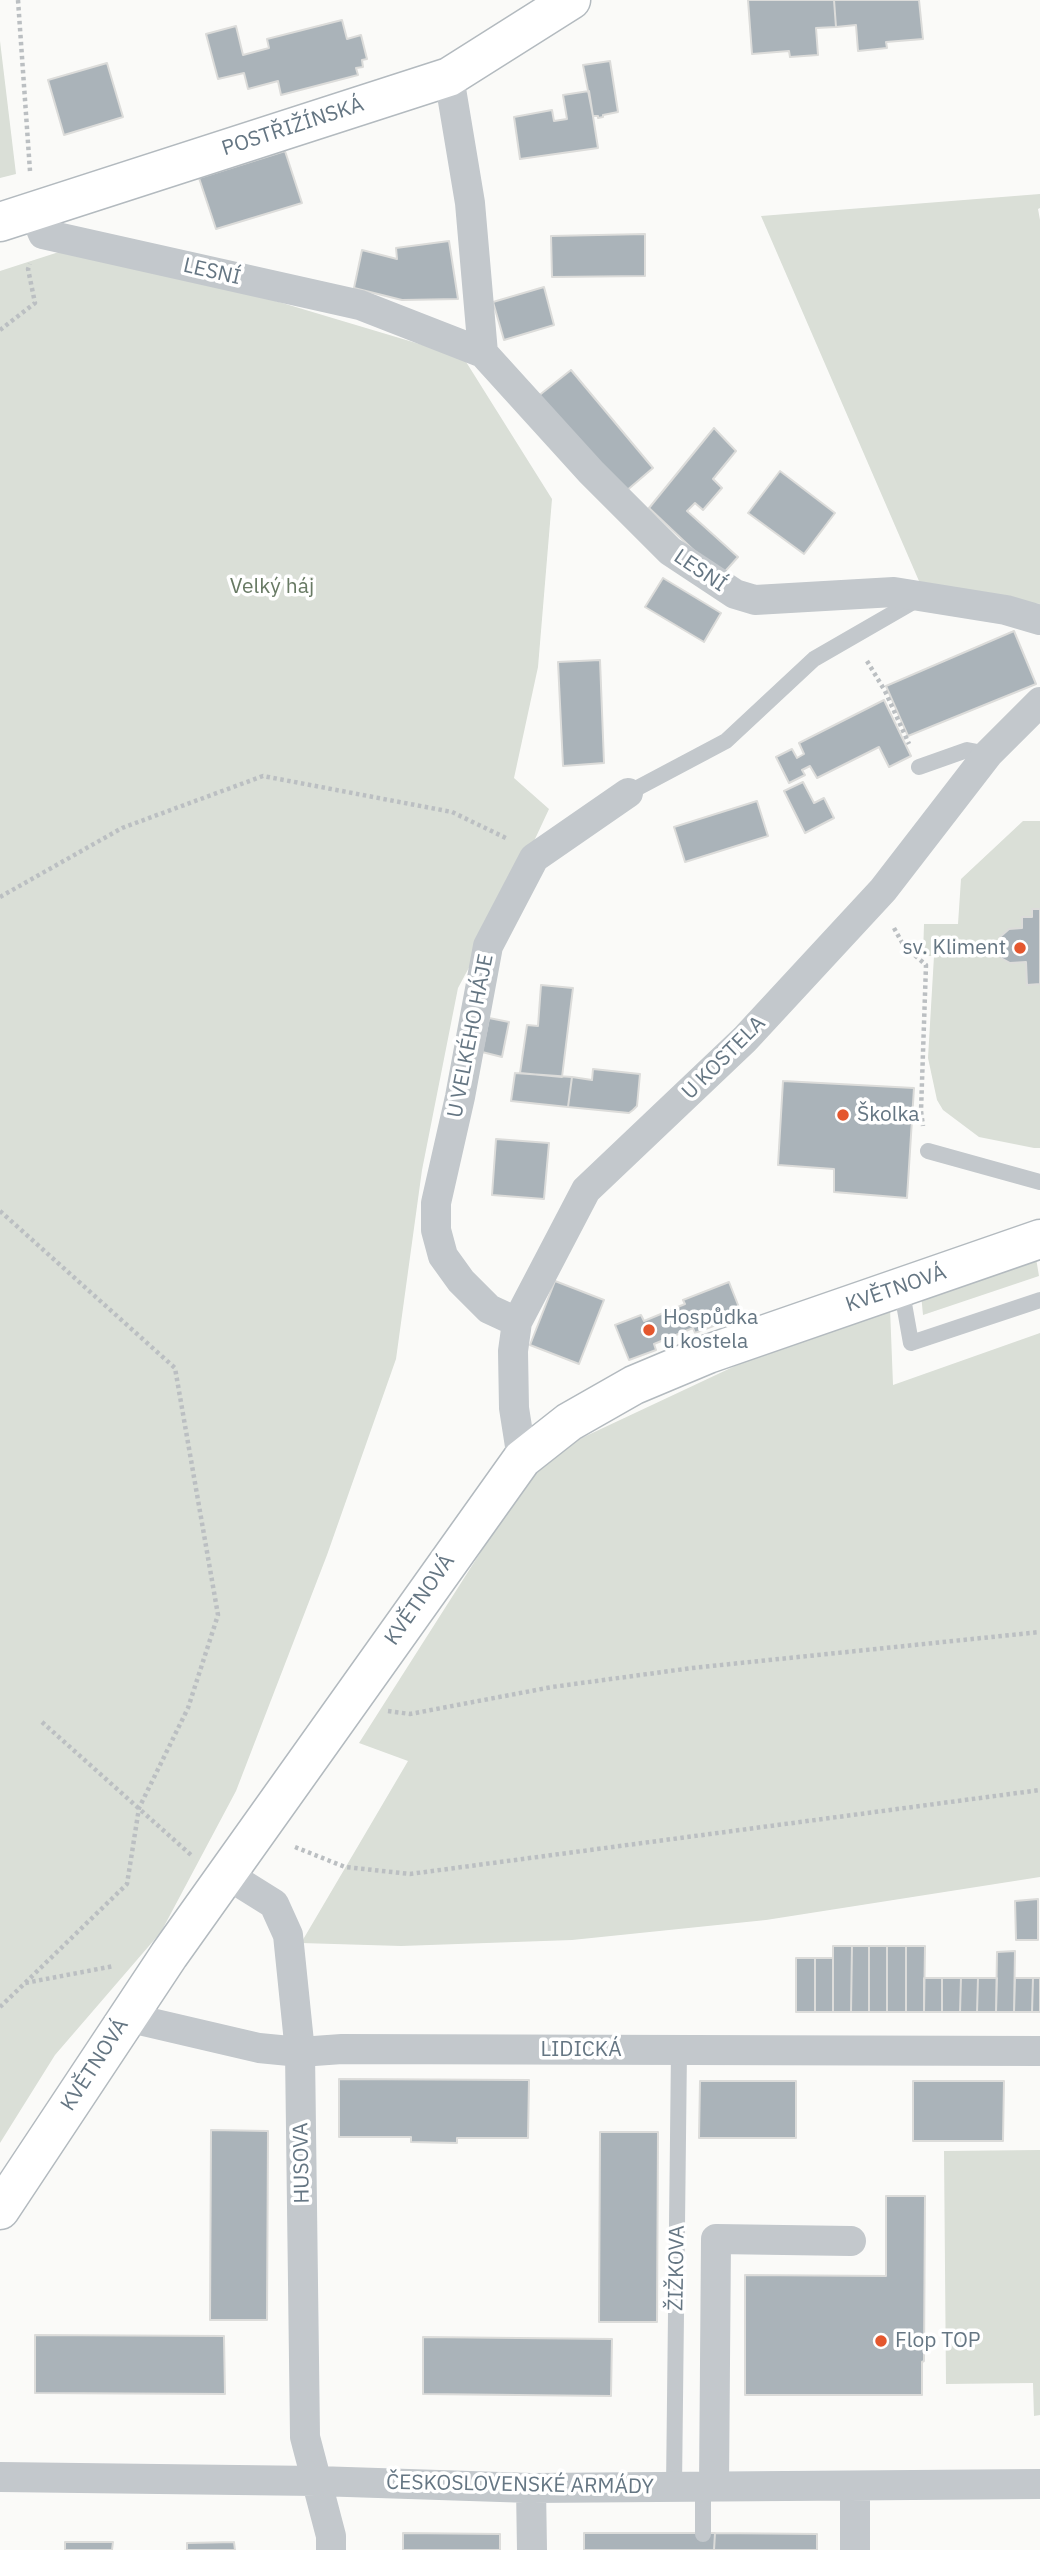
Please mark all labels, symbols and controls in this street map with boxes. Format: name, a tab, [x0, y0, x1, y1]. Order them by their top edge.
street label: POSTŘIŽÍNSKÁ	[219, 92, 367, 162]
street label: LESNÍ	[181, 253, 243, 291]
street label: LESNÍ	[669, 544, 731, 598]
park label: Velký háj	[230, 574, 314, 600]
place label: sv. Kliment	[903, 935, 1006, 961]
marker: sv. Kliment	[1012, 940, 1028, 956]
street label: U VELKÉHO HÁJE	[443, 952, 499, 1120]
street label: U KOSTELA	[677, 1011, 771, 1105]
place label: Školka	[857, 1102, 920, 1128]
marker: Školka	[835, 1107, 851, 1123]
street label: KVĚTNOVÁ	[842, 1260, 950, 1318]
place label: Hospůdka u kostela	[663, 1305, 758, 1355]
marker: Hospůdka u kostela	[641, 1322, 657, 1338]
street label: KVĚTNOVÁ	[380, 1550, 460, 1650]
street label: KVĚTNOVÁ	[56, 2014, 134, 2116]
street label: LIDICKÁ	[540, 2037, 622, 2063]
street label: HUSOVA	[289, 2122, 315, 2204]
street label: ŽIŽKOVA	[664, 2225, 690, 2311]
place label: Flop TOP	[895, 2328, 981, 2354]
marker: Flop TOP	[873, 2333, 889, 2349]
street label: ČESKOSLOVENSKÉ ARMÁDY	[386, 2470, 654, 2500]

